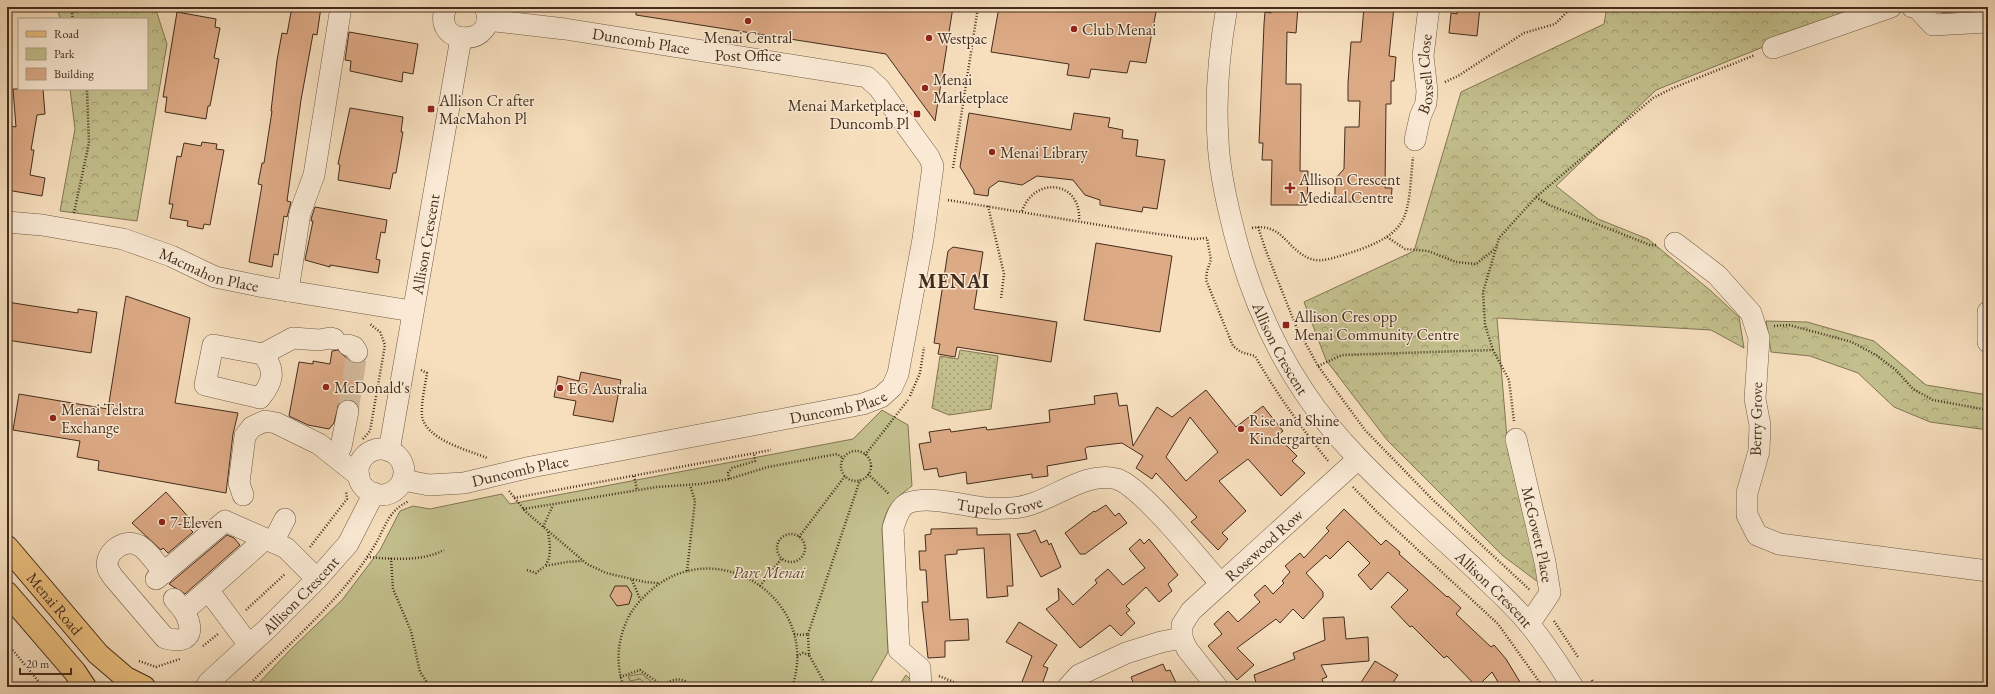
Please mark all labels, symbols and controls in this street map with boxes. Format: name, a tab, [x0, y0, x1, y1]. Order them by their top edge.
marker: Menai Central Post Office	[743, 16, 753, 26]
legend	[18, 18, 148, 90]
place label: Club Menai	[1082, 19, 1156, 40]
street label: Duncomb Place	[591, 23, 691, 59]
marker: Club Menai	[1069, 24, 1079, 34]
text: Road	[54, 26, 80, 42]
place label: Menai Central Post Office	[704, 27, 793, 66]
place label: Westpac	[937, 28, 987, 49]
marker: Westpac	[924, 33, 934, 43]
street label: Boxsell Close	[1412, 33, 1438, 117]
text: Park	[54, 46, 75, 62]
text: Building	[54, 66, 95, 82]
place label: Menai Marketplace	[933, 69, 1008, 108]
marker: Menai Marketplace	[920, 83, 930, 93]
place label: Allison Cr after MacMahon Pl	[438, 90, 535, 129]
place label: Menai Marketplace, Duncomb Pl	[788, 95, 909, 134]
marker: Allison Cr after MacMahon Pl	[426, 104, 436, 114]
marker: Menai Marketplace, Duncomb Pl	[912, 109, 922, 119]
place label: Menai Library	[1000, 142, 1089, 163]
marker: Menai Library	[987, 147, 997, 157]
place label: Allison Crescent Medical Centre	[1298, 169, 1400, 208]
marker: Allison Crescent Medical Centre	[1284, 182, 1296, 194]
street label: Allison Crescent	[406, 192, 444, 297]
street label: Macmahon Place	[156, 242, 261, 296]
district label: MENAI	[918, 268, 990, 294]
street label: Allison Crescent	[1247, 298, 1314, 399]
place label: Allison Cres opp Menai Community Centre	[1293, 306, 1459, 345]
marker: Allison Cres opp Menai Community Centre	[1281, 320, 1291, 330]
place label: McDonald's	[334, 377, 410, 398]
place label: EG Australia	[568, 378, 648, 399]
marker: McDonald's	[321, 382, 331, 392]
street label: Berry Grove	[1745, 382, 1767, 456]
marker: EG Australia	[555, 383, 565, 393]
street label: Duncomb Place	[788, 386, 891, 428]
place label: Menai Telstra Exchange	[61, 399, 145, 438]
place label: Rise and Shine Kindergarten	[1249, 410, 1339, 449]
marker: Menai Telstra Exchange	[48, 413, 58, 423]
marker: Rise and Shine Kindergarten	[1236, 424, 1246, 434]
street label: Duncomb Place	[470, 450, 570, 491]
street label: McGovett Place	[1517, 484, 1559, 584]
street label: Tupelo Grove	[955, 491, 1045, 519]
street label: Rosewood Row	[1220, 503, 1308, 586]
place label: 7-Eleven	[170, 512, 223, 533]
marker: 7-Eleven	[157, 517, 167, 527]
street label: Allison Crescent	[1450, 545, 1538, 632]
street label: Allison Crescent	[257, 551, 343, 639]
park label: Parc Menai	[733, 562, 806, 583]
street label: Menai Road	[22, 568, 88, 640]
scale bar	[20, 650, 71, 676]
text: 20 m	[26, 656, 50, 672]

